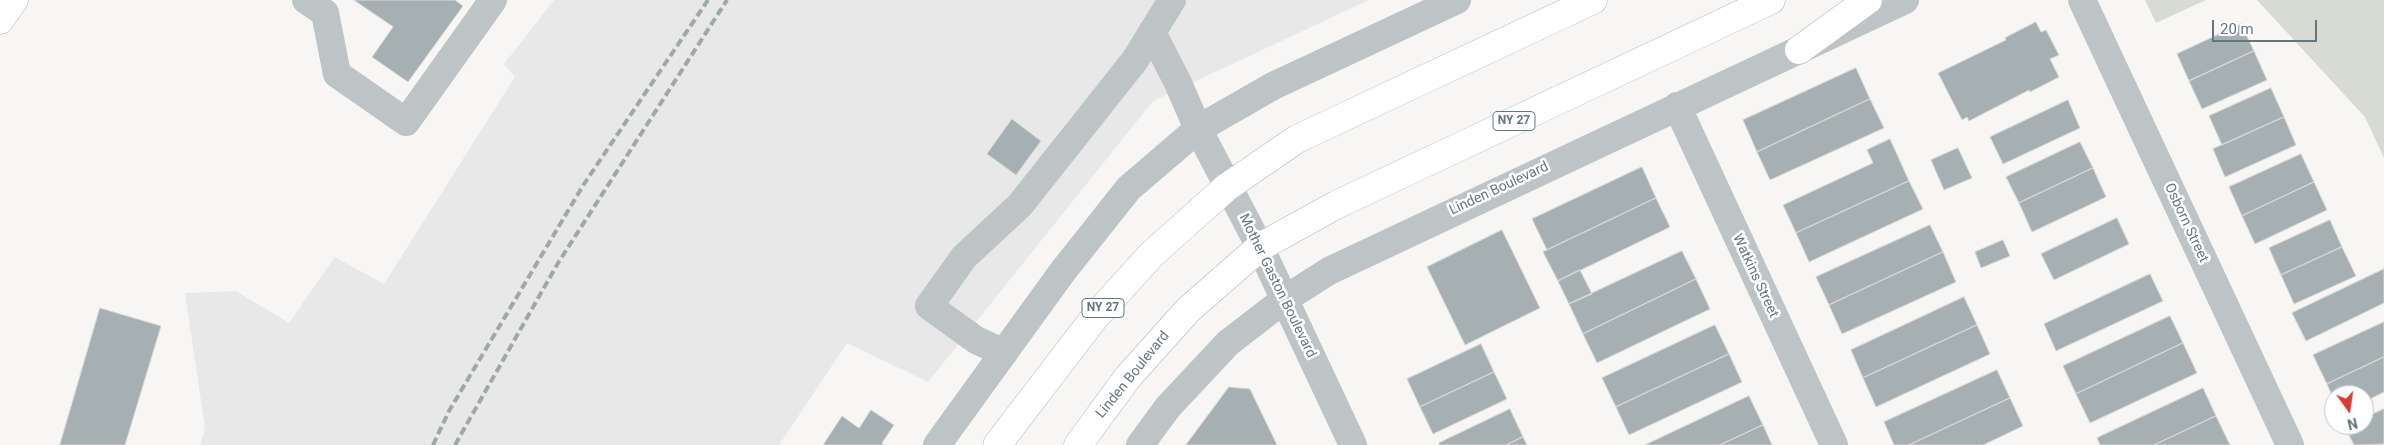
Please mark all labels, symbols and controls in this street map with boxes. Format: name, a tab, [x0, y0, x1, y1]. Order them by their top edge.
scale bar	[2214, 10, 2319, 42]
text: 20 m	[2220, 20, 2254, 38]
road number: NY 27	[1493, 112, 1535, 130]
street label: Linden Boulevard	[1447, 159, 1551, 219]
street label: Osborn Street	[2160, 181, 2212, 265]
street label: Mother Gaston Boulevard	[1235, 211, 1319, 361]
street label: Watkins Street	[1728, 232, 1782, 320]
road number: NY 27	[1082, 298, 1124, 318]
street label: Linden Boulevard	[1093, 328, 1173, 422]
north arrow	[2324, 385, 2374, 435]
text: N	[2346, 415, 2359, 433]

